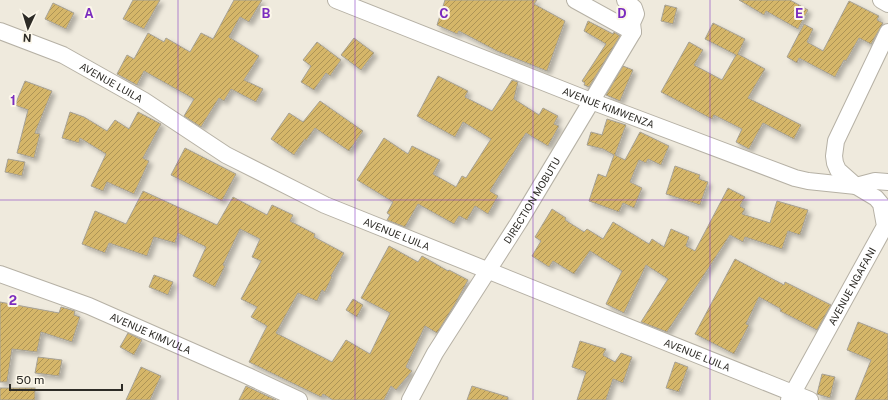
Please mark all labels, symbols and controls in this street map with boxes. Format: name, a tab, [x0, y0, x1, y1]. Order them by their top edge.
text: A	[84, 6, 94, 21]
text: B	[262, 6, 271, 21]
text: C	[439, 6, 449, 21]
text: D	[617, 6, 627, 21]
text: E	[795, 6, 803, 21]
north arrow	[8, 8, 48, 48]
text: N	[23, 32, 32, 44]
street label: AVENUE LUILA	[78, 60, 145, 105]
street label: AVENUE KIMWENZA	[561, 84, 656, 130]
text: 1	[10, 93, 16, 108]
street label: DIRECTION MOBUTU	[501, 155, 562, 246]
street label: AVENUE LUILA	[362, 215, 432, 253]
street label: AVENUE NGAFANI	[826, 245, 878, 327]
text: 2	[9, 293, 17, 308]
street label: AVENUE KIMVULA	[108, 310, 193, 356]
street label: AVENUE LUILA	[662, 336, 732, 373]
scale bar	[10, 366, 122, 392]
text: 50 m	[16, 373, 44, 387]

